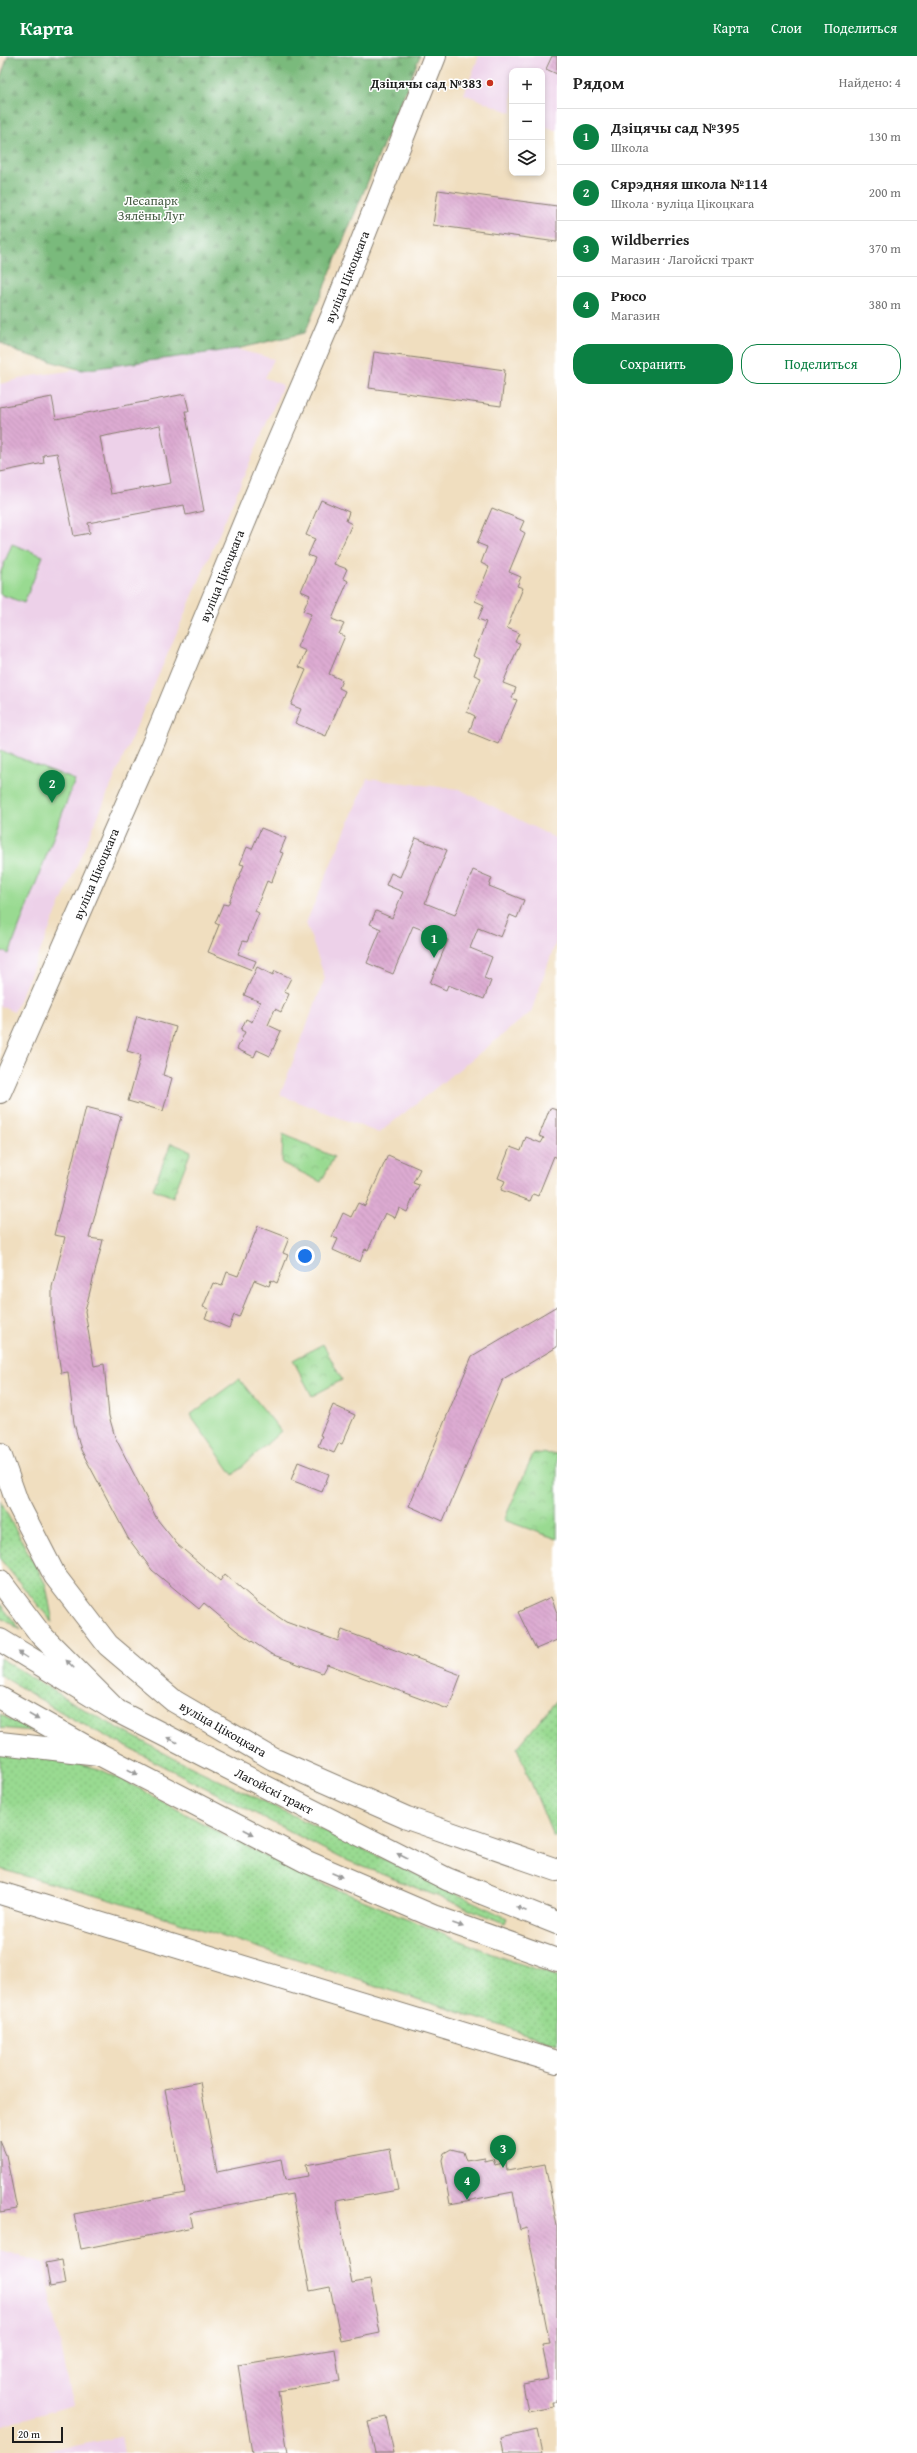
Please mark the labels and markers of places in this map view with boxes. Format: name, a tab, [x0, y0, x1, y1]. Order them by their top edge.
place label: Дзіцячы сад №383	[369, 74, 482, 93]
marker: Дзіцячы сад №383	[485, 78, 495, 88]
pin: 2	[39, 770, 65, 803]
pin: 1	[421, 925, 447, 958]
pin: 3	[490, 2135, 516, 2168]
pin: 4	[454, 2167, 480, 2200]

